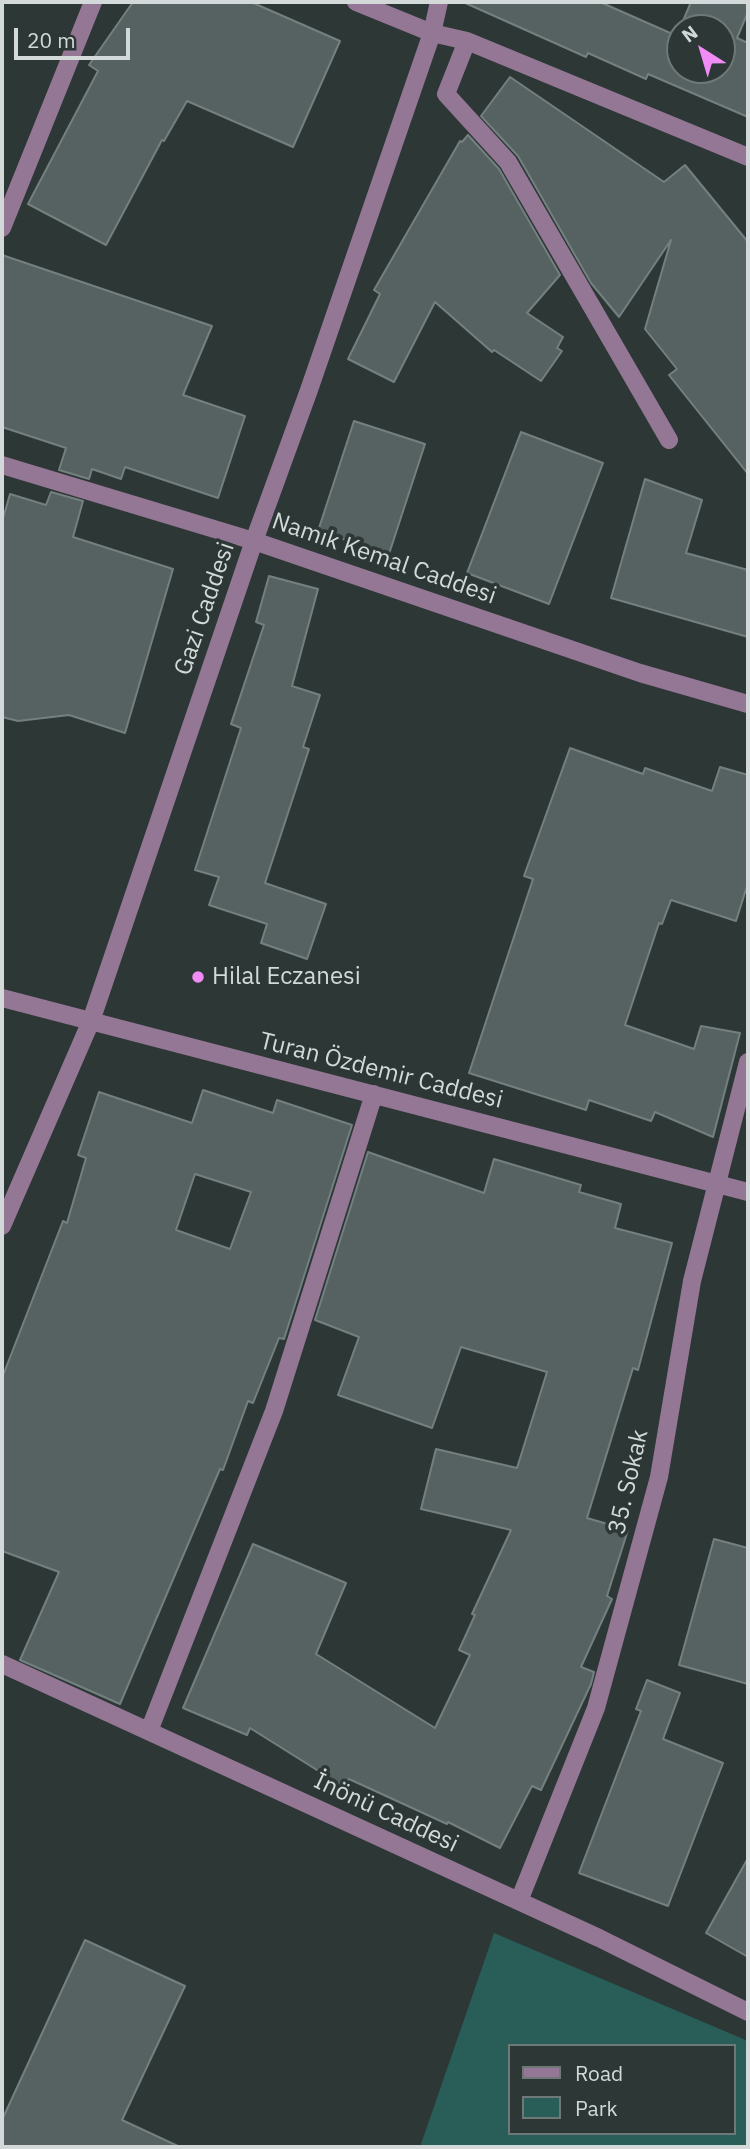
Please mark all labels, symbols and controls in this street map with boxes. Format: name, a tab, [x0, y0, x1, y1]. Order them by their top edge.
scale bar	[18, 14, 133, 58]
north arrow	[666, 14, 736, 84]
text: N	[677, 20, 702, 48]
text: 20 m	[27, 26, 76, 54]
street label: Namık Kemal Caddesi	[268, 507, 500, 611]
street label: Gazi Caddesi	[169, 539, 241, 679]
place label: Hilal Eczanesi	[212, 963, 361, 991]
marker: Hilal Eczanesi	[190, 969, 206, 985]
street label: Turan Özdemir Caddesi	[256, 1027, 506, 1115]
street label: 35. Sokak	[603, 1427, 655, 1537]
street label: İnönü Caddesi	[309, 1767, 463, 1859]
legend	[508, 2044, 736, 2135]
text: Road	[575, 2059, 623, 2087]
text: Park	[575, 2094, 618, 2122]

